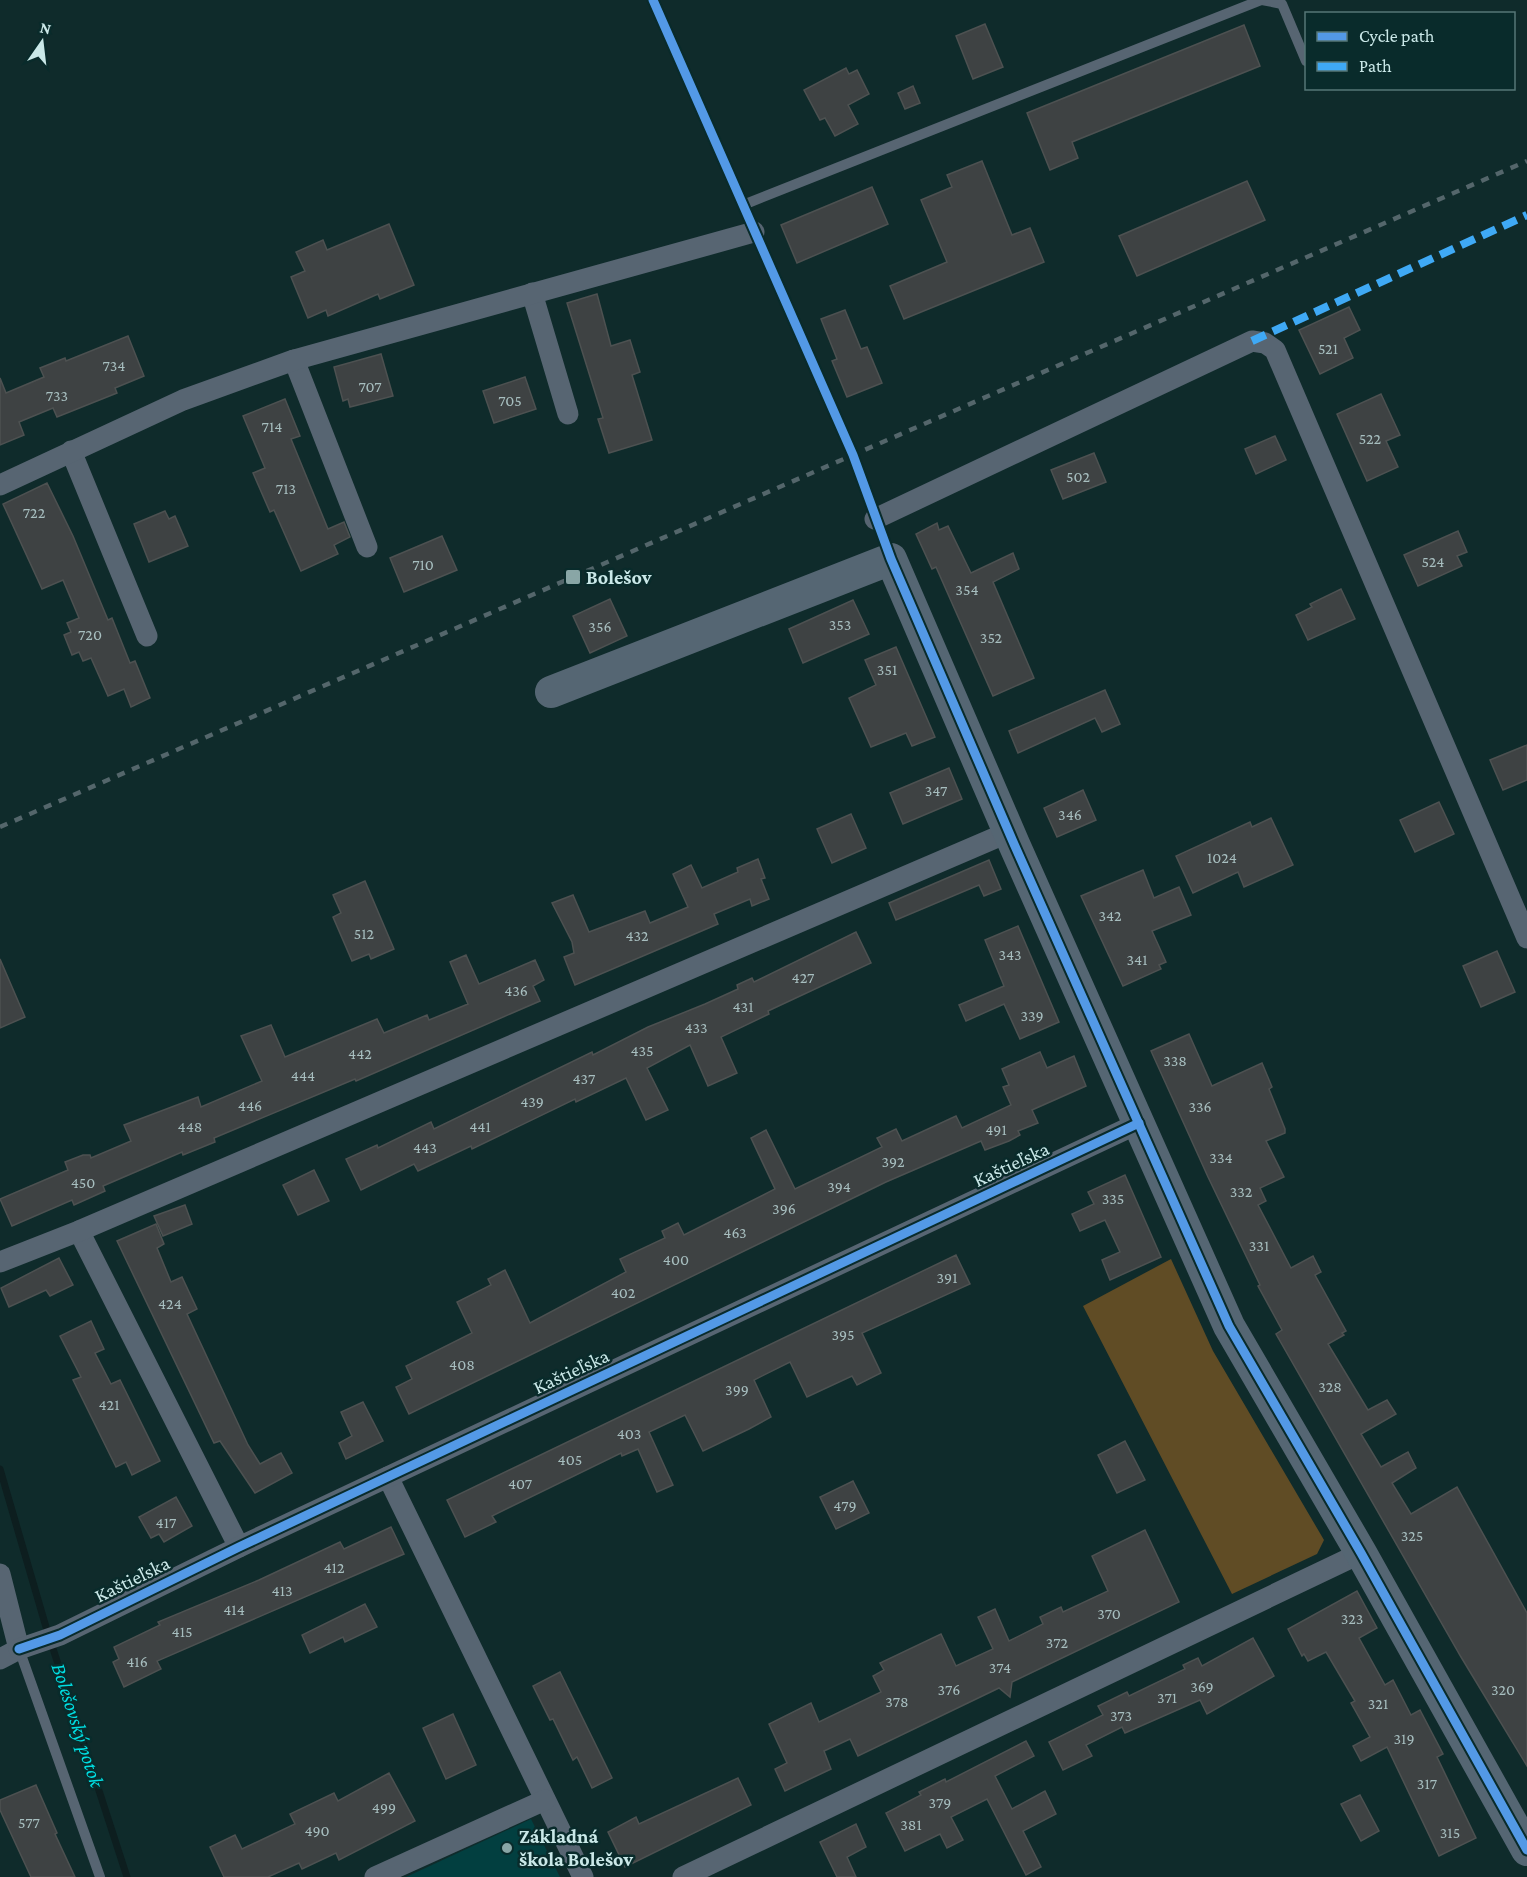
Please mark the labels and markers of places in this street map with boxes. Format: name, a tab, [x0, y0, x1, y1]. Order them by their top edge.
place label: Bolešov	[586, 566, 652, 588]
marker: Bolešov	[564, 568, 582, 586]
place label: Základná škola Bolešov	[519, 1825, 633, 1870]
marker: Základná škola Bolešov	[500, 1841, 514, 1855]

